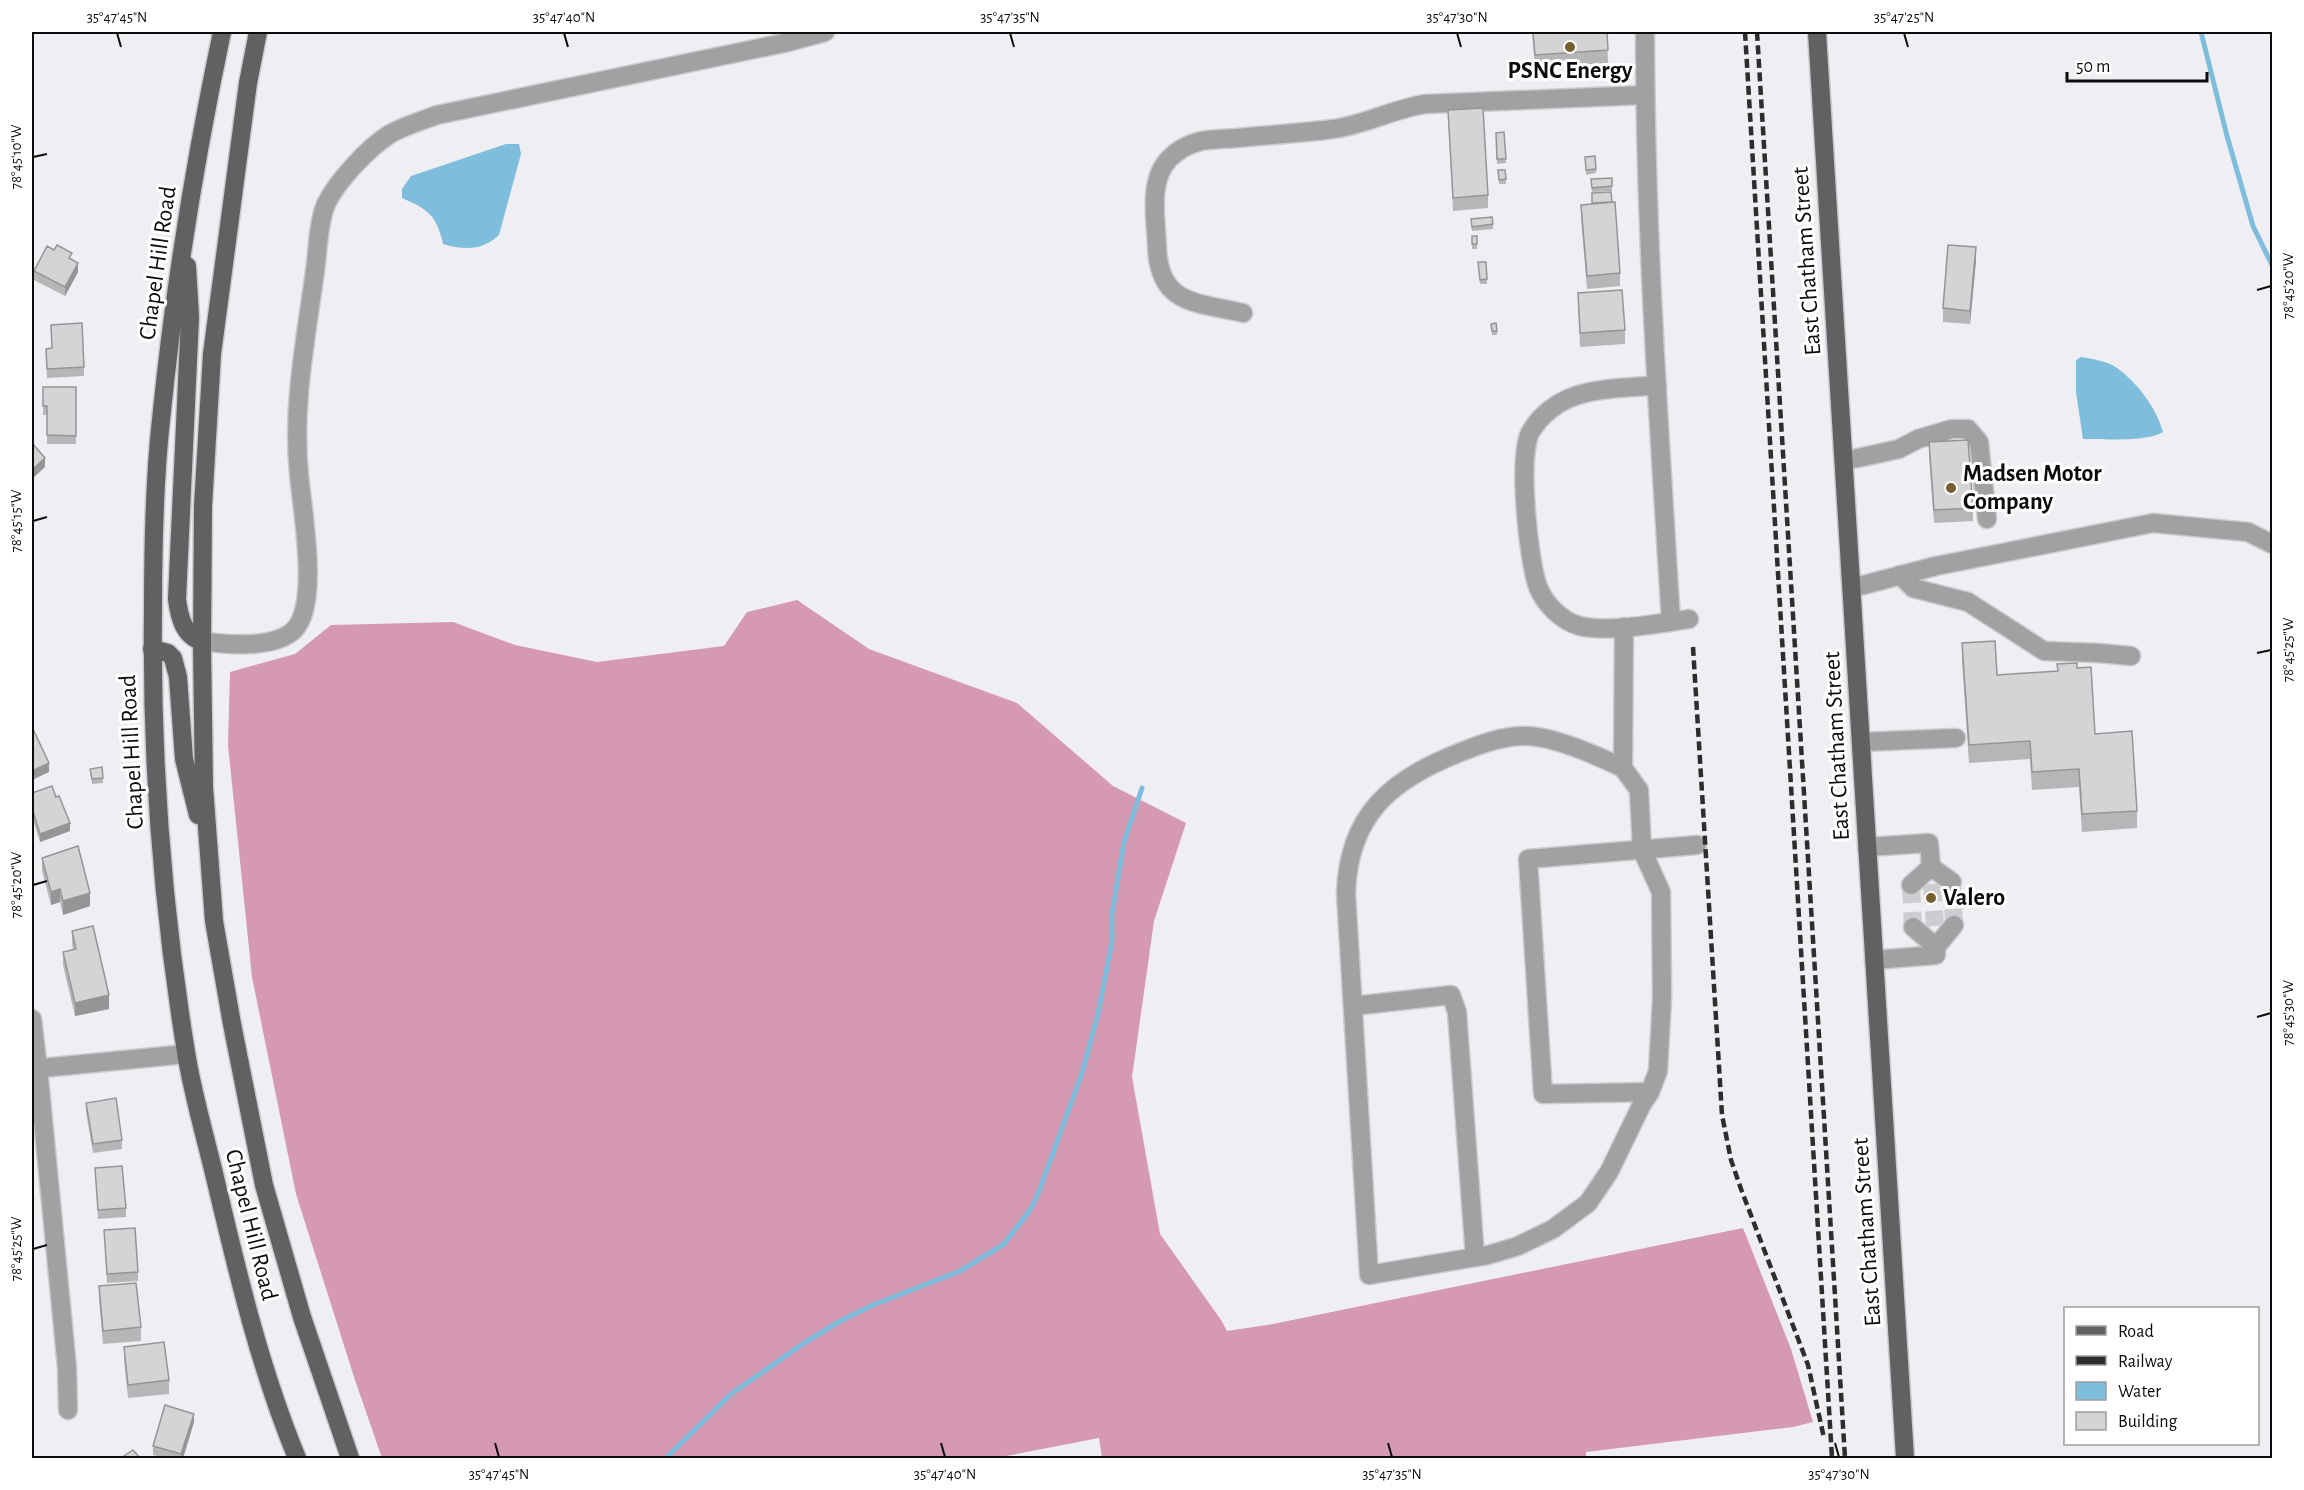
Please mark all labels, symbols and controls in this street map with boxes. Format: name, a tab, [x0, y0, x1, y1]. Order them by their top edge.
text: 35°47'45"N	[87, 10, 147, 25]
text: 35°47'40"N	[533, 10, 595, 25]
text: 35°47'35"N	[980, 10, 1040, 25]
text: 35°47'30"N	[1426, 10, 1488, 25]
text: 35°47'25"N	[1874, 10, 1934, 25]
marker: PSNC Energy	[1563, 40, 1577, 54]
scale bar	[2067, 45, 2206, 83]
text: 50 m	[2076, 58, 2110, 76]
place label: PSNC Energy	[1508, 59, 1633, 83]
text: 78°45'10"W	[9, 124, 24, 189]
street label: East Chatham Street	[1788, 165, 1826, 356]
street label: Chapel Hill Road	[135, 185, 181, 341]
text: 78°45'20"W	[2281, 252, 2296, 319]
place label: Madsen Motor Company	[1963, 462, 2102, 514]
marker: Madsen Motor Company	[1944, 481, 1958, 495]
text: 78°45'15"W	[9, 489, 24, 552]
text: 78°45'25"W	[2281, 617, 2296, 682]
street label: East Chatham Street	[1820, 650, 1854, 841]
street label: Chapel Hill Road	[116, 674, 148, 830]
text: 78°45'20"W	[9, 851, 24, 918]
place label: Valero	[1943, 886, 2005, 910]
marker: Valero	[1924, 891, 1938, 905]
text: 78°45'30"W	[2281, 980, 2296, 1046]
street label: East Chatham Street	[1848, 1136, 1886, 1327]
street label: Chapel Hill Road	[221, 1147, 281, 1303]
text: 78°45'25"W	[9, 1216, 24, 1281]
legend	[2064, 1307, 2259, 1445]
text: Road	[2118, 1323, 2154, 1341]
text: Railway	[2118, 1353, 2173, 1371]
text: Water	[2118, 1383, 2161, 1401]
text: Building	[2118, 1413, 2178, 1431]
text: 35°47'45"N	[469, 1467, 529, 1482]
text: 35°47'40"N	[914, 1467, 976, 1482]
text: 35°47'35"N	[1362, 1467, 1422, 1482]
text: 35°47'30"N	[1808, 1467, 1870, 1482]

